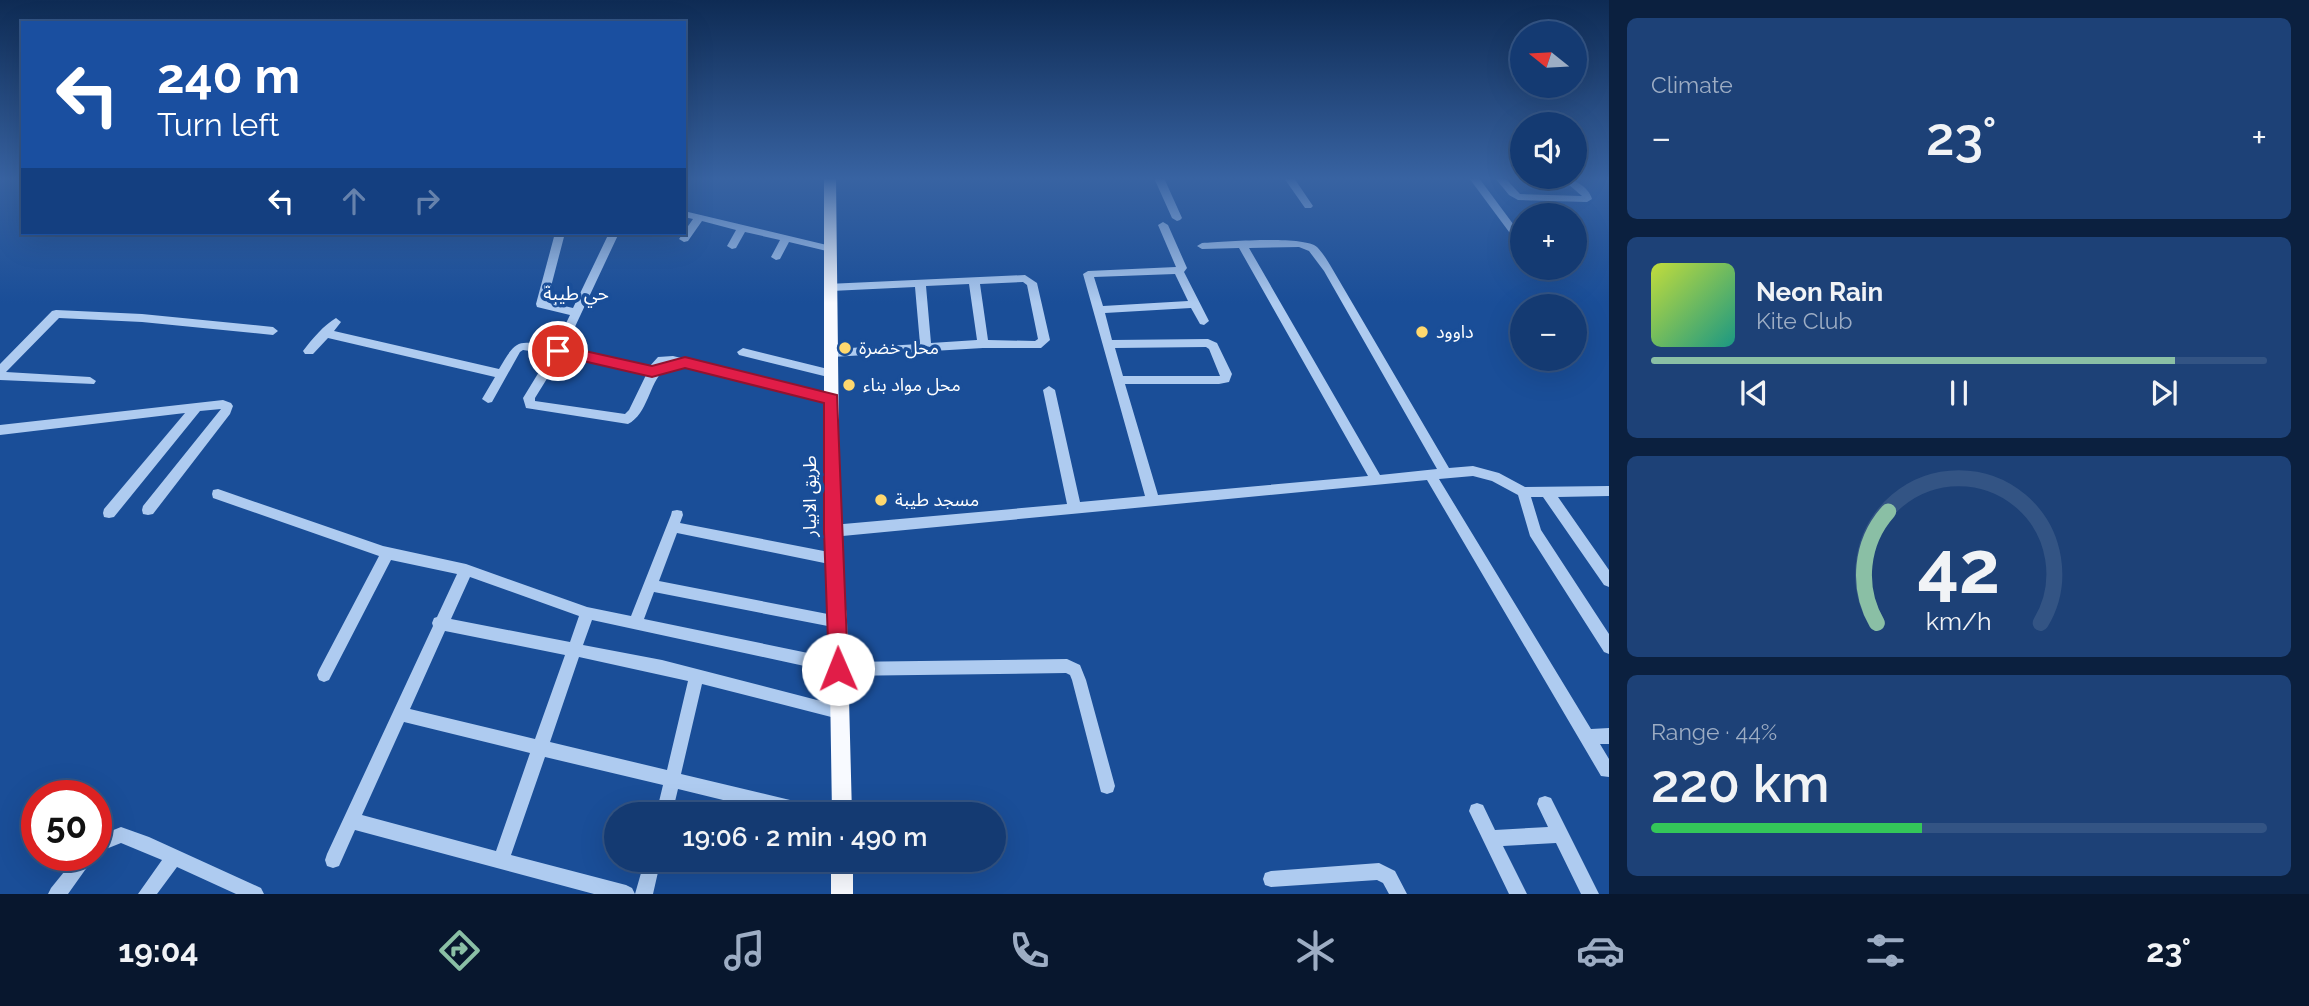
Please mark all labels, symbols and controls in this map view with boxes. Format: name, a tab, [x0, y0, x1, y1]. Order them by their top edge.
north arrow	[1510, 21, 1587, 98]
map controls	[1510, 21, 1587, 371]
text: 240 m	[157, 47, 300, 104]
icon: left	[42, 49, 133, 140]
text: Climate	[1651, 71, 1733, 98]
text: Turn left	[157, 106, 279, 143]
text: 23°	[1926, 106, 1997, 167]
button: sound	[1510, 112, 1587, 189]
text: −	[1651, 115, 1671, 160]
text: +	[2251, 115, 2267, 160]
icon: left	[262, 182, 300, 220]
icon: ahead	[335, 182, 373, 220]
icon: right	[408, 182, 446, 220]
button: +	[1510, 203, 1587, 280]
text: Neon Rain	[1756, 277, 1883, 307]
district label: حي طيبة	[543, 282, 609, 308]
button: −	[1510, 294, 1587, 371]
text: Kite Club	[1756, 307, 1853, 334]
pin	[528, 321, 588, 381]
place label: داوود	[1436, 321, 1474, 342]
marker: داوود	[1414, 324, 1430, 340]
icon: arrive	[539, 332, 577, 370]
place label: محل خضرة	[859, 337, 939, 359]
marker: محل خضرة	[837, 340, 853, 356]
place label: محل مواد بناء	[863, 374, 961, 396]
icon: previous	[1735, 374, 1773, 412]
icon: pause	[1940, 374, 1978, 412]
icon: next	[2145, 374, 2183, 412]
marker: محل مواد بناء	[841, 377, 857, 393]
street label: طريق الابيار	[799, 455, 821, 538]
place label: مسجد طيبة	[895, 489, 979, 510]
marker: مسجد طيبة	[873, 492, 889, 508]
text: 42	[1918, 525, 2000, 610]
text: km/h	[1926, 605, 1992, 635]
position arrow	[801, 632, 875, 706]
text: Range · 44%	[1651, 718, 1777, 745]
text: 220 km	[1651, 753, 1830, 814]
speed limit sign: 50	[21, 780, 112, 871]
text: 19:06 · 2 min · 490 m	[683, 822, 927, 852]
icon: directions	[435, 926, 484, 975]
icon: music	[720, 926, 769, 975]
icon: phone	[1005, 926, 1054, 975]
icon: climate	[1291, 926, 1340, 975]
icon: car	[1576, 926, 1625, 975]
icon: filters	[1861, 926, 1910, 975]
text: 19:04	[118, 932, 199, 969]
text: 23°	[2146, 932, 2191, 969]

